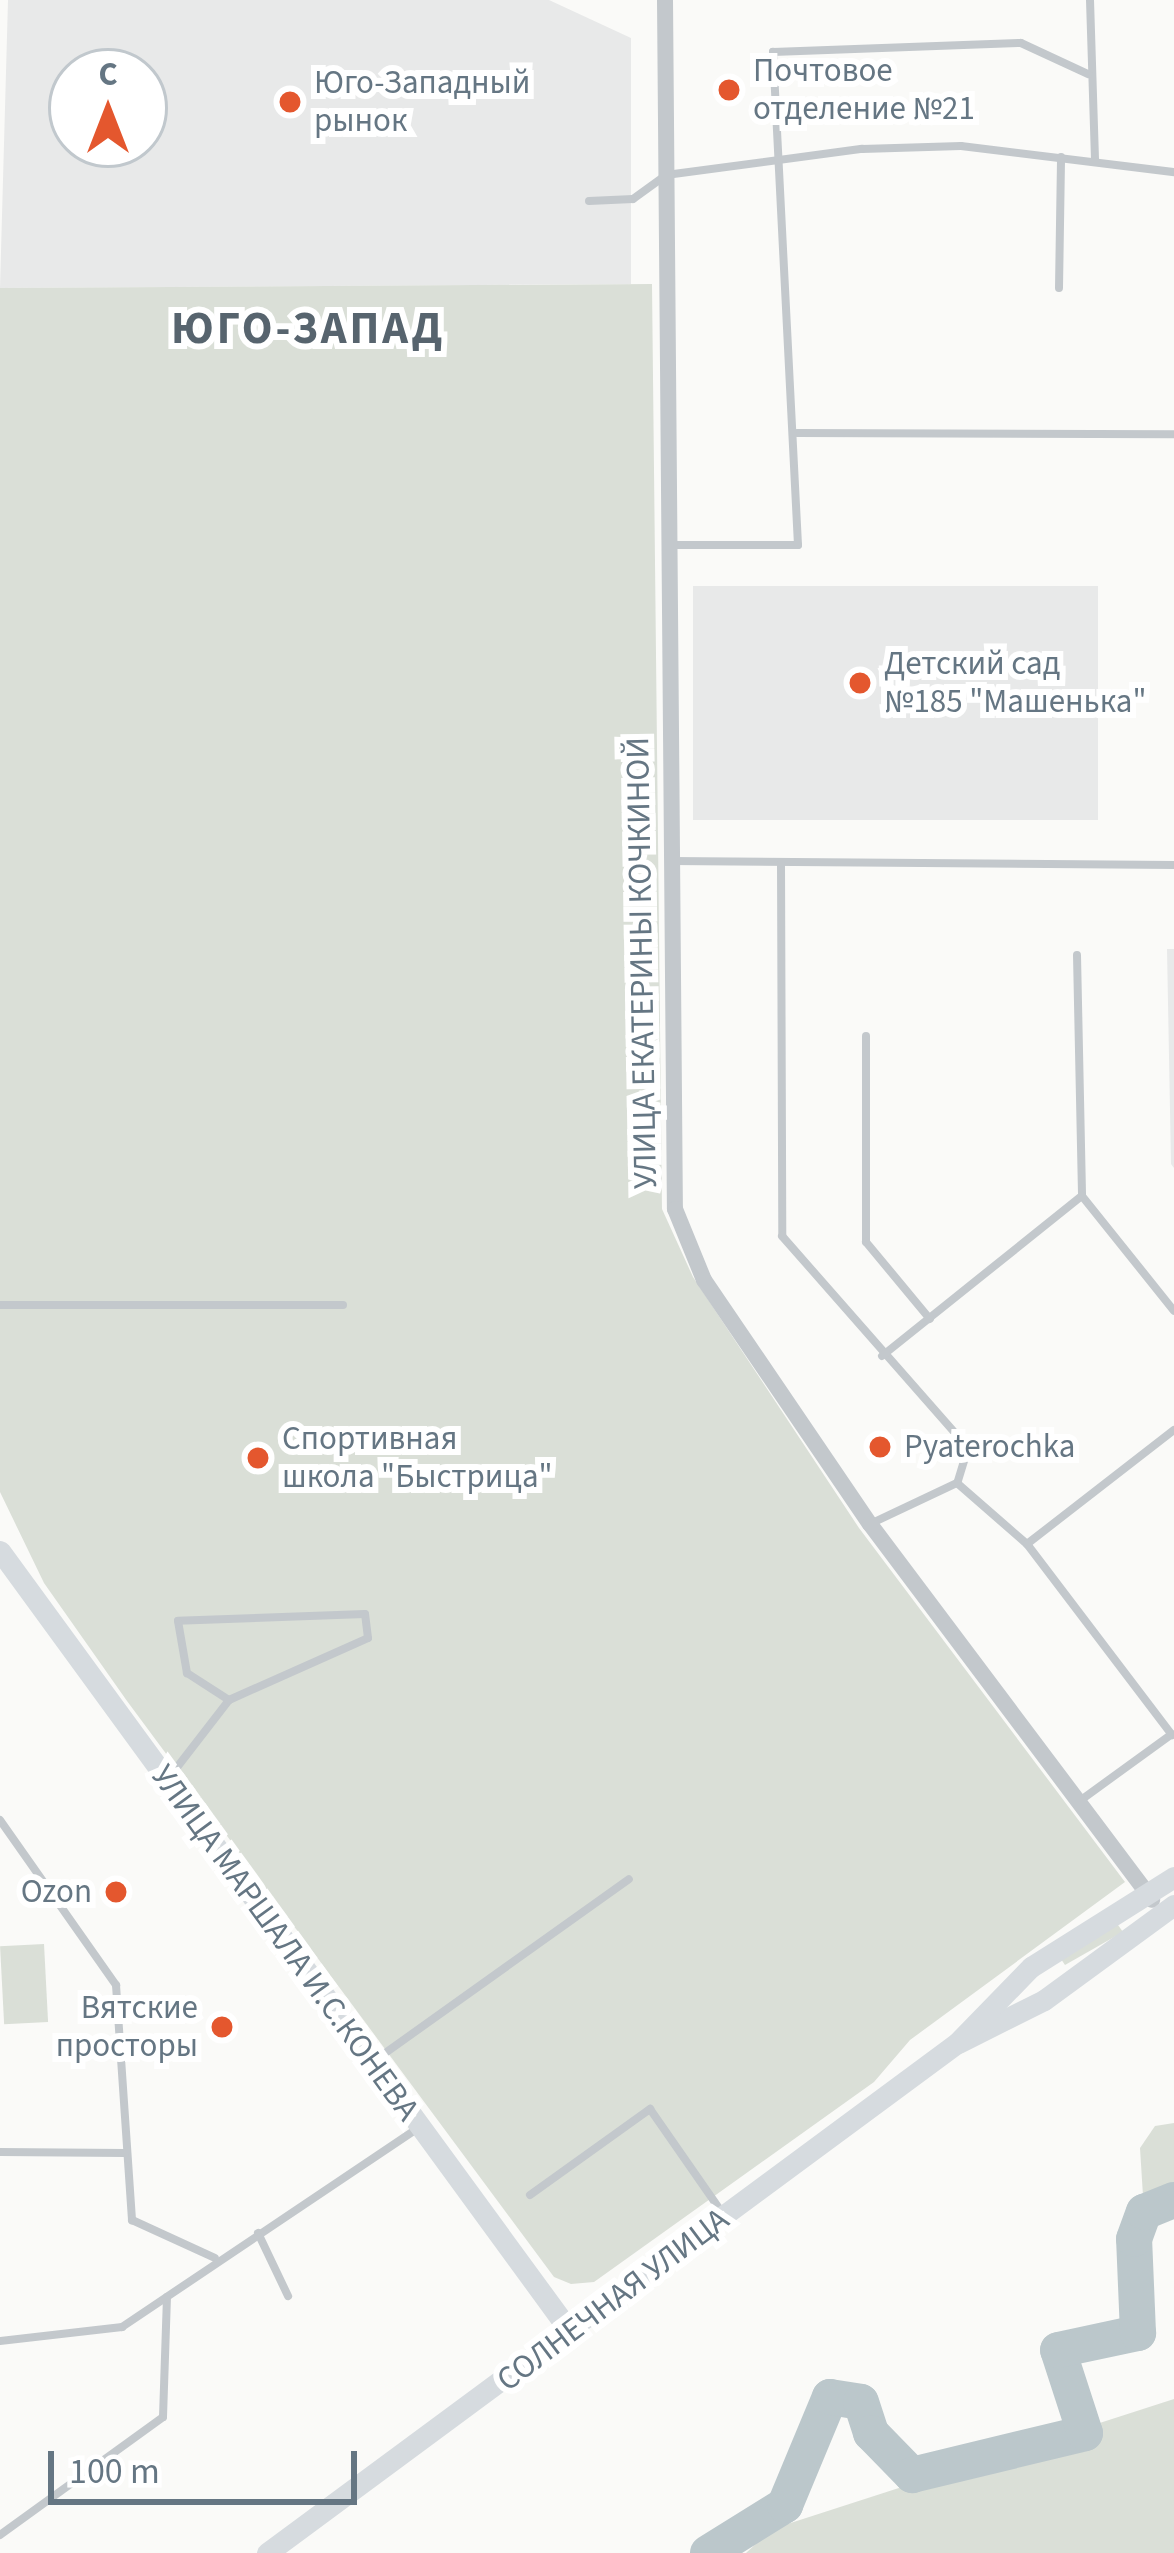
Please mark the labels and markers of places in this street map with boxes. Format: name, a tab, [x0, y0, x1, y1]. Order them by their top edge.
place label: Почтовое отделение №21	[753, 51, 975, 129]
place label: Юго-Западный рынок	[314, 63, 531, 141]
marker: Почтовое отделение №21	[716, 77, 742, 103]
marker: Юго-Западный рынок	[277, 89, 303, 115]
place label: Детский сад №185 "Машенька"	[884, 644, 1146, 722]
marker: Детский сад №185 "Машенька"	[847, 670, 873, 696]
place label: Спортивная школа "Быстрица"	[282, 1419, 553, 1497]
place label: Pyaterochka	[904, 1427, 1075, 1467]
marker: Pyaterochka	[867, 1434, 893, 1460]
marker: Спортивная школа "Быстрица"	[245, 1445, 271, 1471]
place label: Ozon	[21, 1872, 92, 1912]
marker: Ozon	[103, 1879, 129, 1905]
place label: Вятские просторы	[56, 1988, 198, 2066]
marker: Вятские просторы	[209, 2014, 235, 2040]

